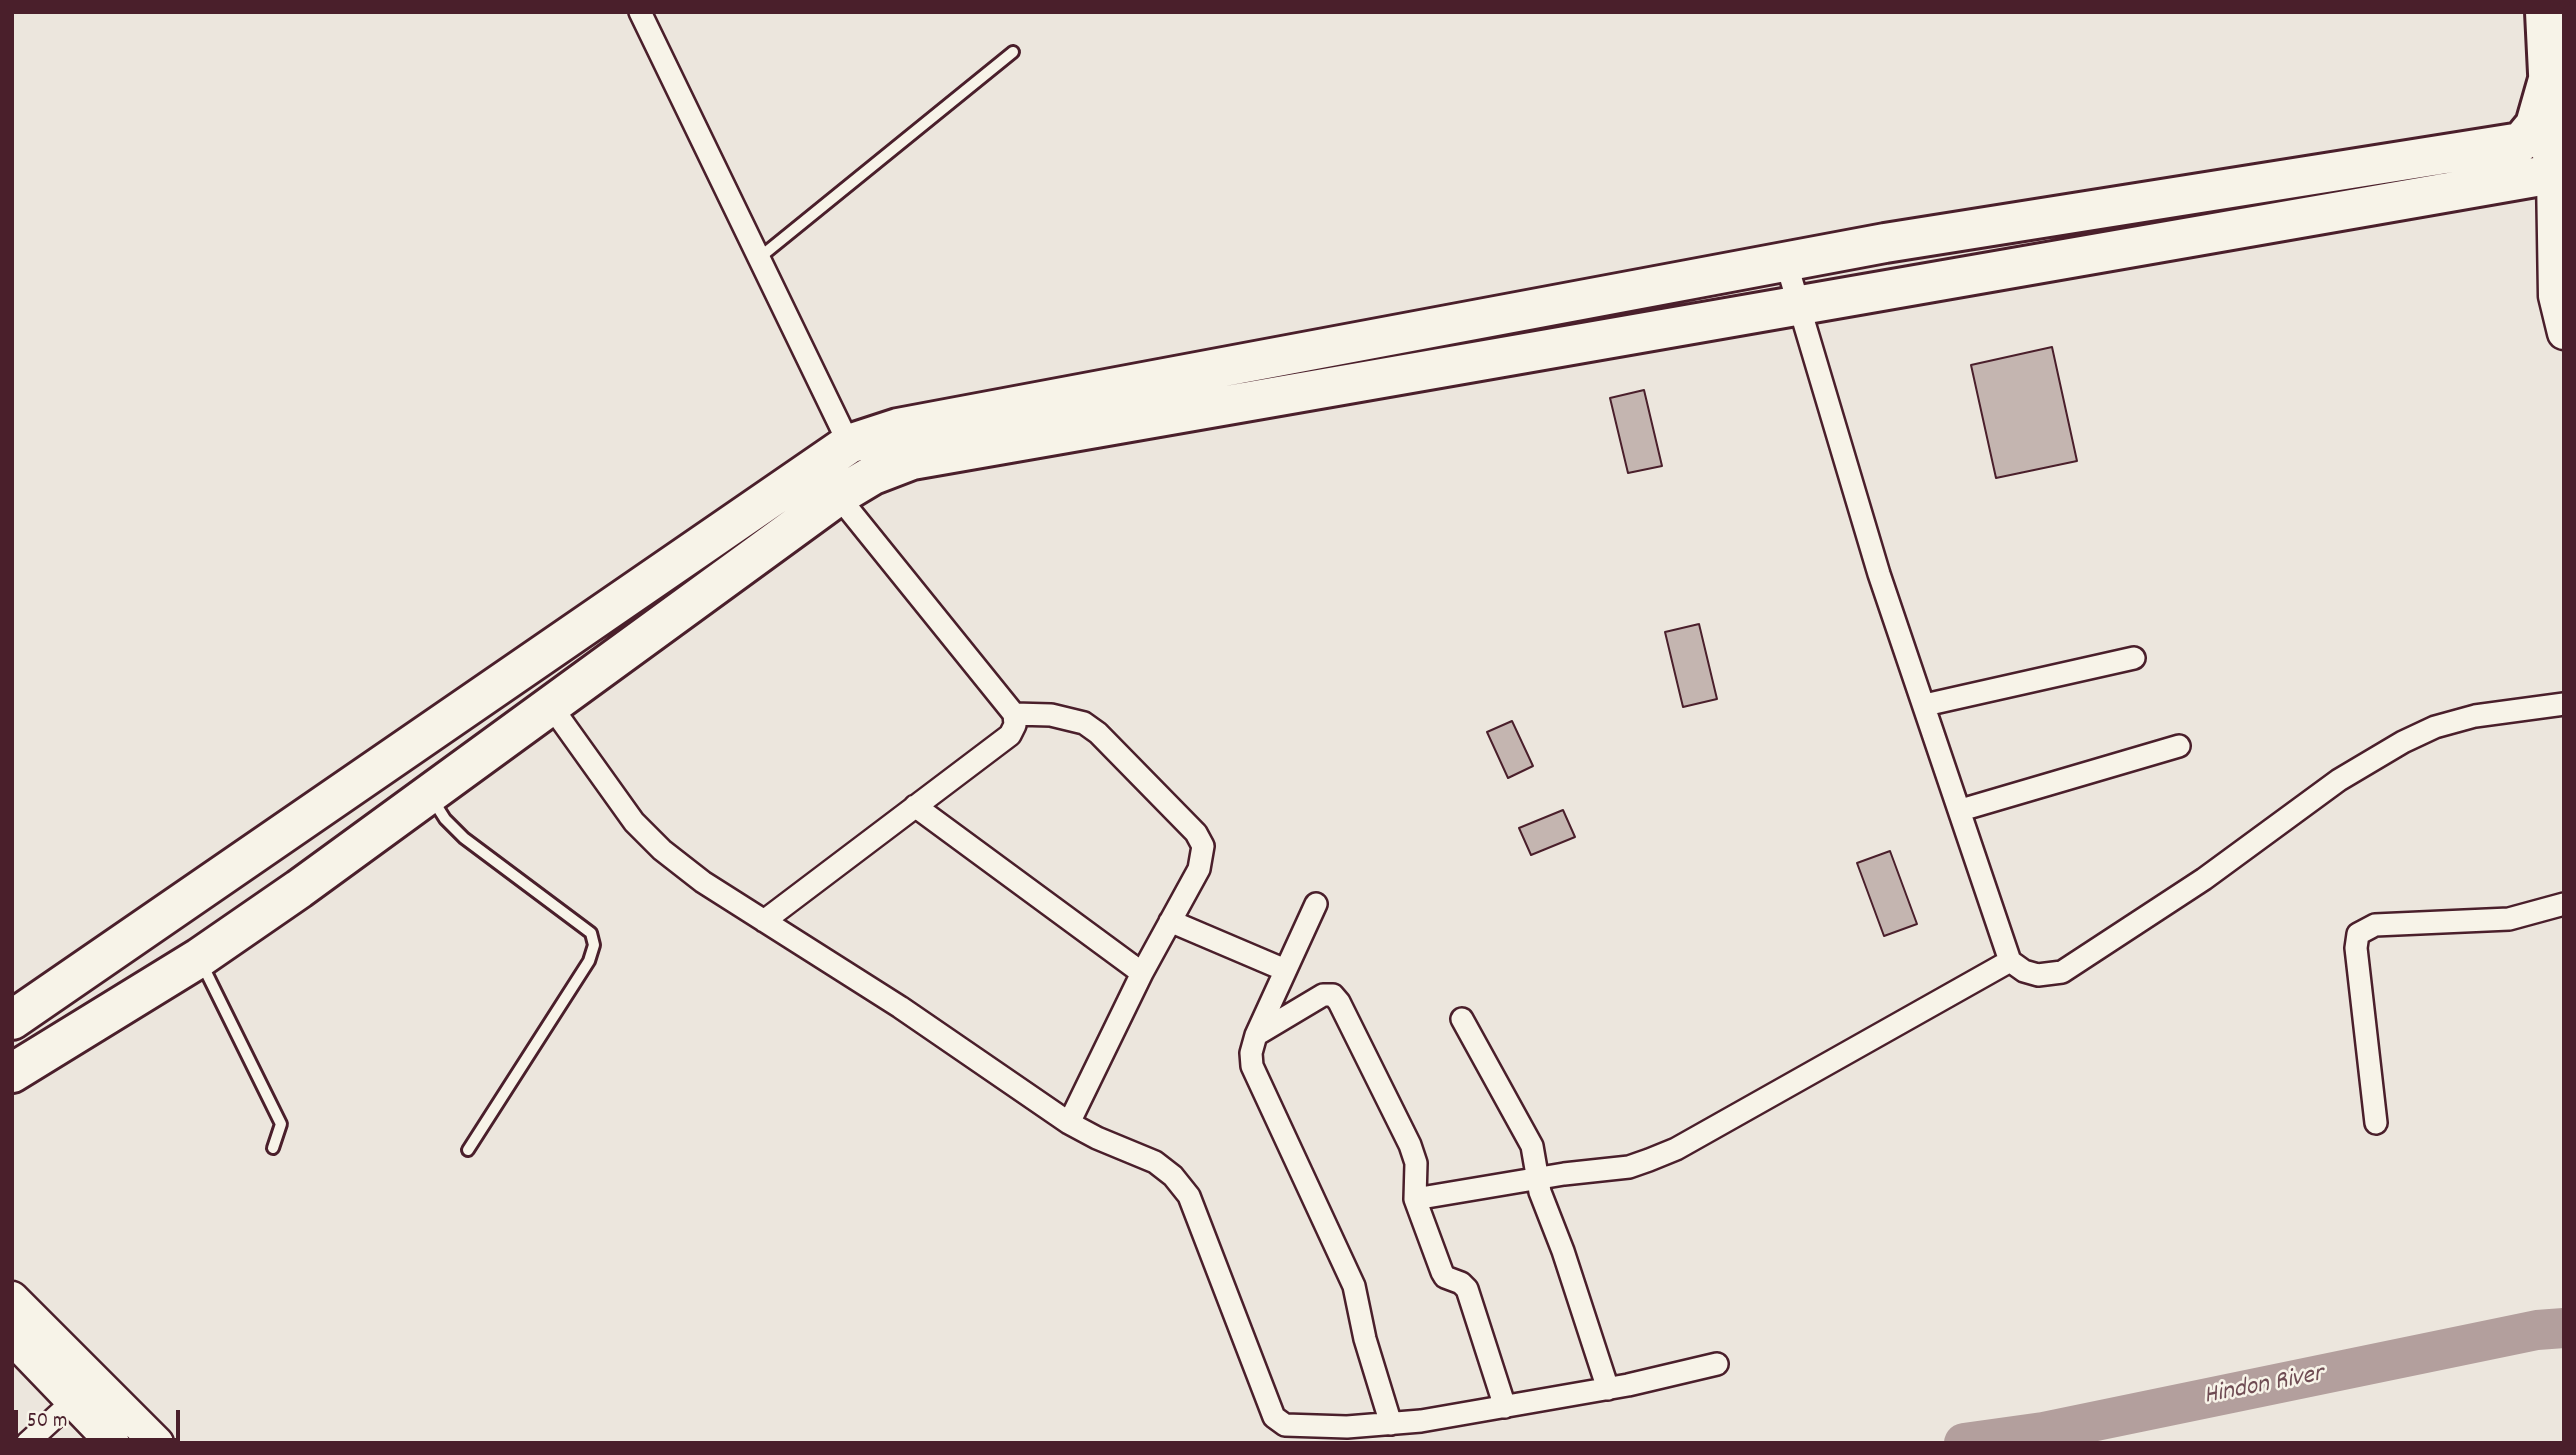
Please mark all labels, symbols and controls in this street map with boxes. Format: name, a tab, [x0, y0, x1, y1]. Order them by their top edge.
water label: Hindon River	[2202, 1360, 2326, 1414]
scale bar	[18, 1396, 184, 1440]
text: 50 m	[27, 1407, 67, 1437]

